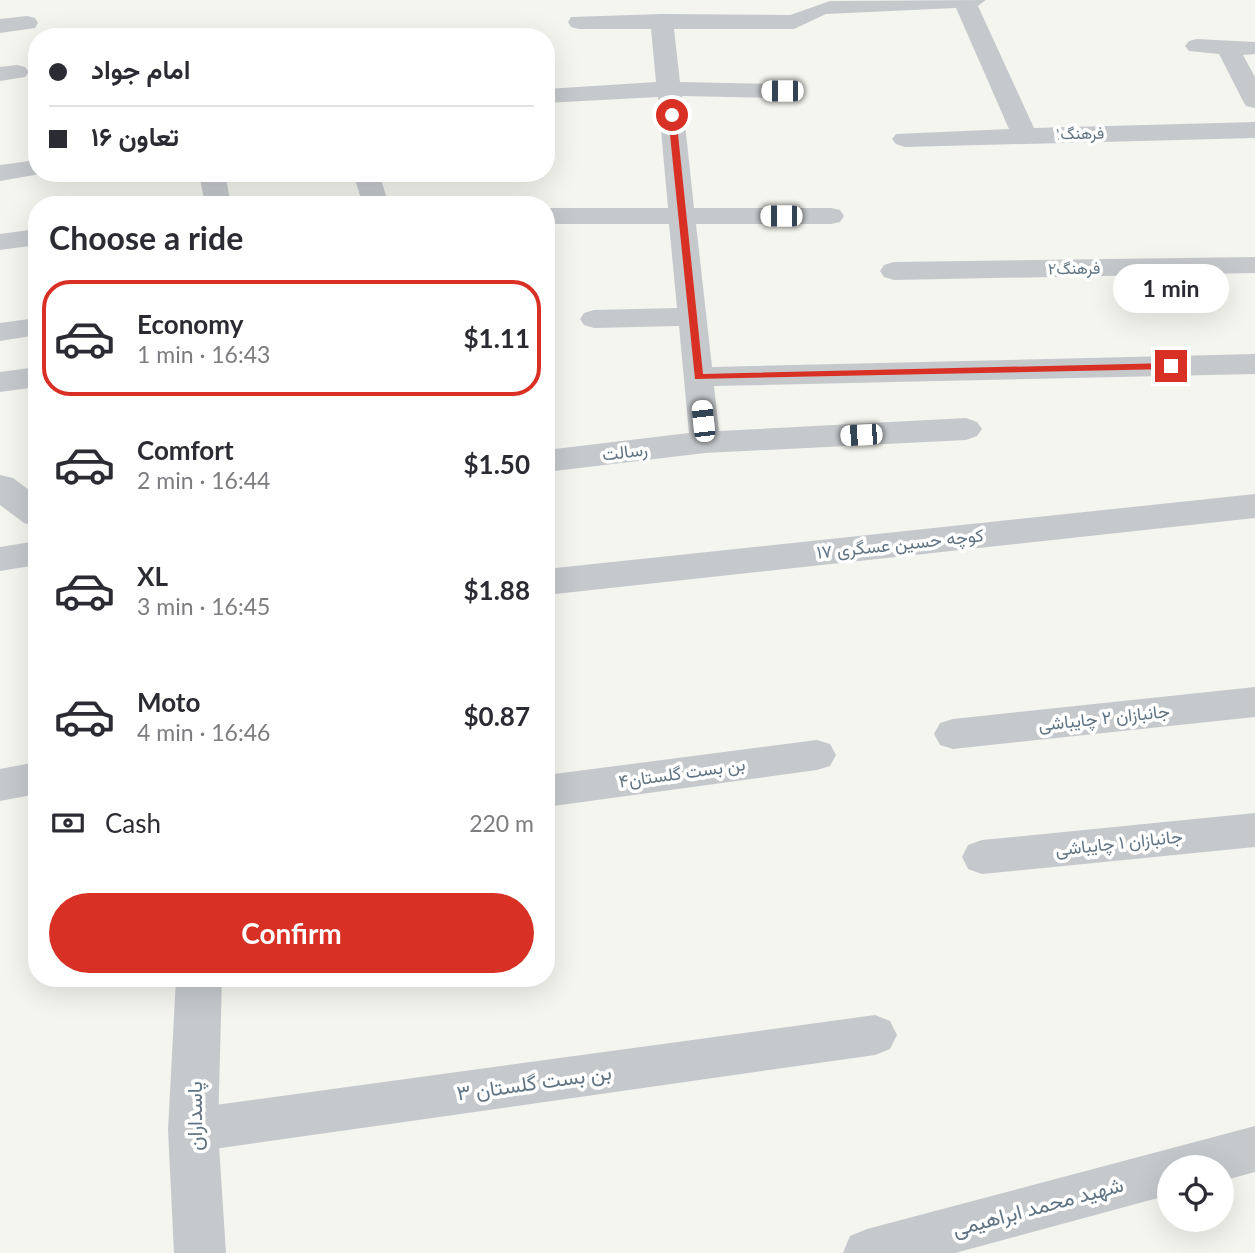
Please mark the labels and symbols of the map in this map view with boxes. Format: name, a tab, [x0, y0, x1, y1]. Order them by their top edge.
car	[762, 81, 804, 102]
route start	[656, 99, 688, 131]
street label: فرهنگ۱	[1056, 123, 1104, 144]
car	[761, 206, 803, 227]
street label: فرهنگ۲	[1048, 258, 1100, 279]
callout: 1 min	[1113, 264, 1229, 314]
route end	[1155, 350, 1187, 382]
car	[691, 399, 716, 443]
car	[840, 423, 883, 447]
street label: رسالت	[601, 437, 649, 466]
street label: کوچه حسین عسگری ۱۷	[815, 523, 985, 565]
street label: جانبازان ۲ چایباشی	[1037, 699, 1171, 737]
street label: بن بست گلستان۴	[617, 752, 747, 793]
street label: جانبازان ۱ چایباشی	[1054, 824, 1184, 862]
street label: بن بست گلستان ۳	[455, 1058, 613, 1106]
street label: پاسداران	[181, 1081, 209, 1151]
street label: شهید محمد ابراهیمی	[949, 1171, 1126, 1242]

